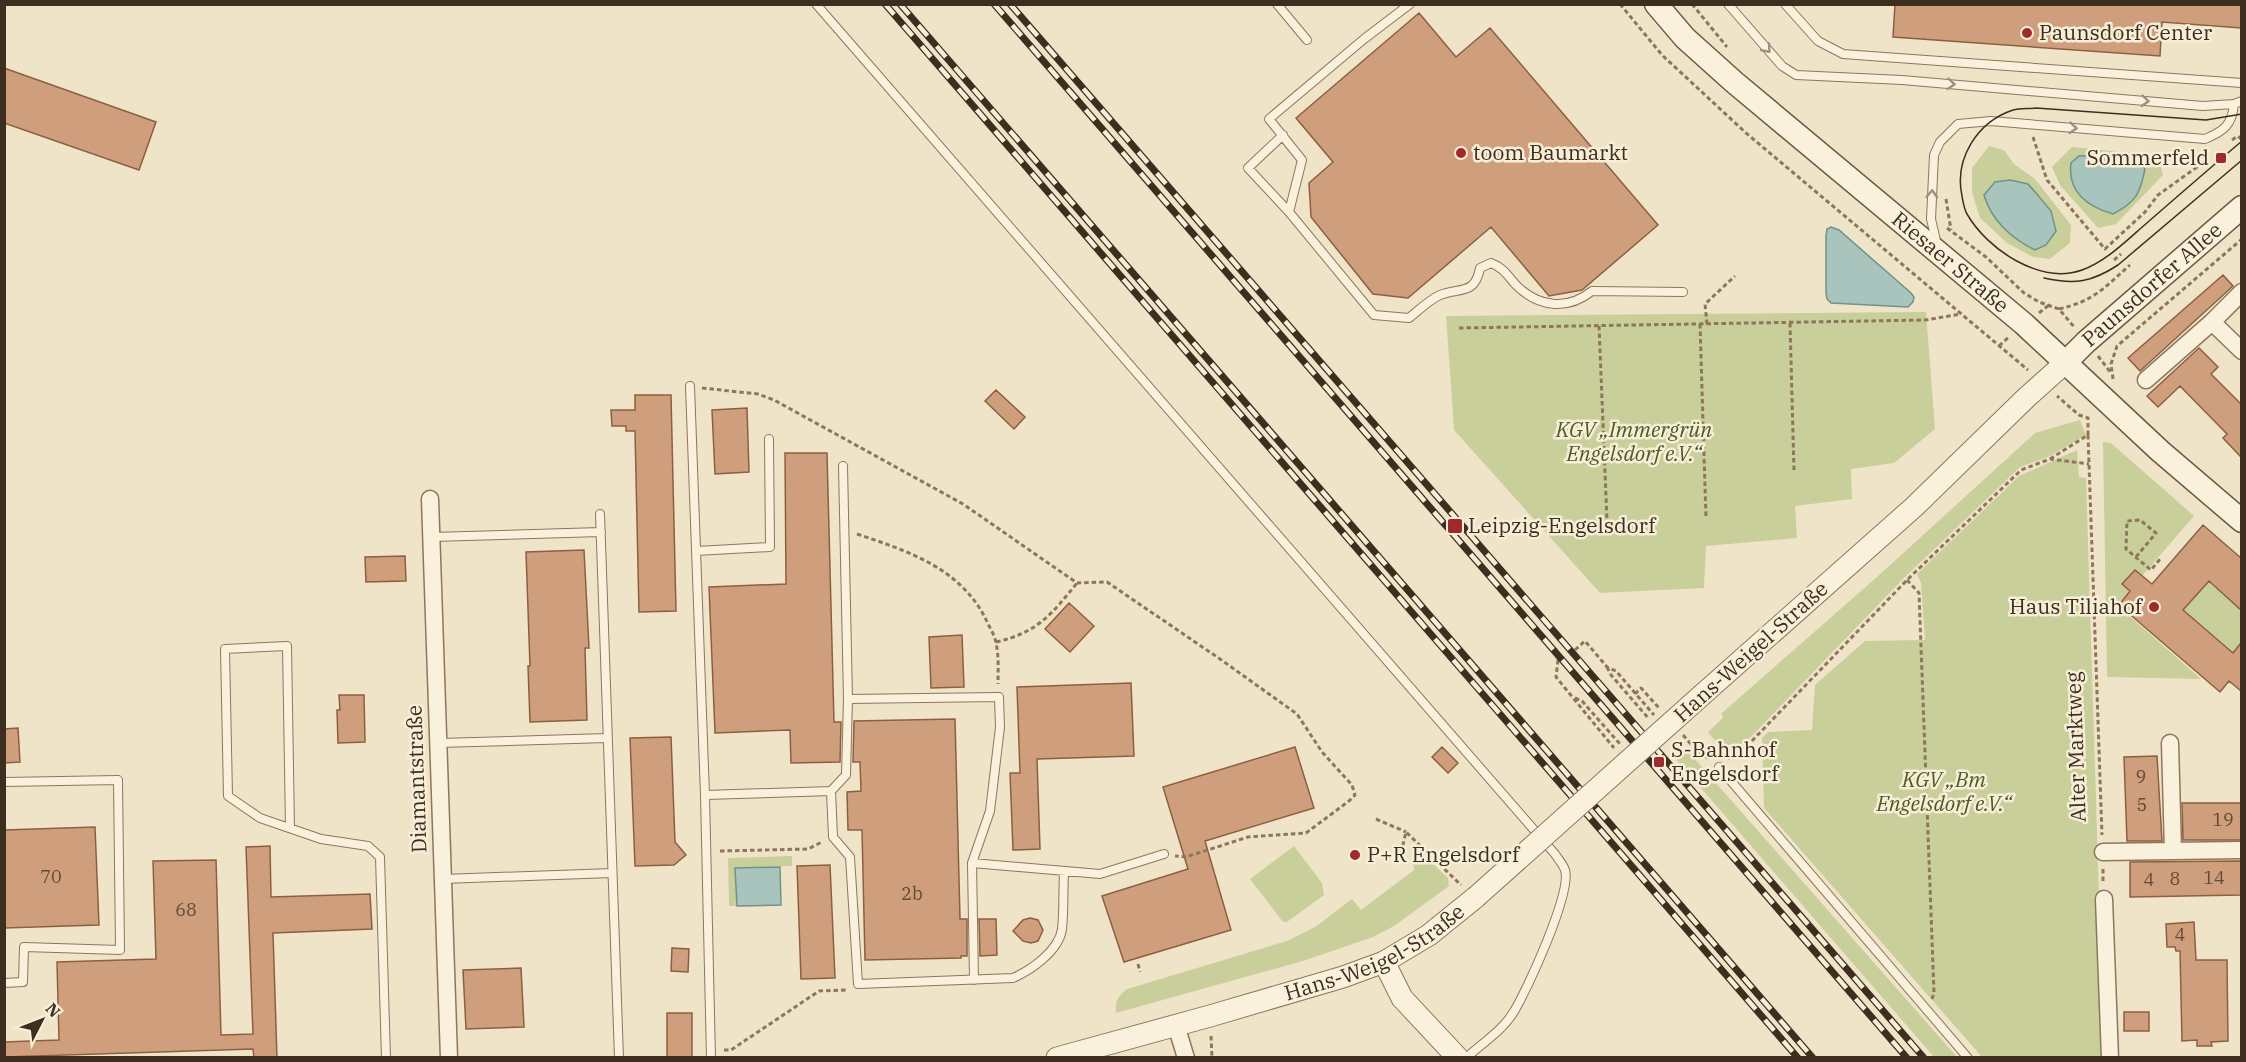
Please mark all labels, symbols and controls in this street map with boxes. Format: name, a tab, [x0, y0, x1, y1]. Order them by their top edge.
place label: Paunsdorf Center	[2039, 18, 2213, 46]
marker: Paunsdorf Center	[2020, 26, 2034, 40]
one-way arrow	[1760, 42, 1771, 53]
one-way arrow	[1947, 77, 1956, 90]
one-way arrow	[2141, 94, 2150, 107]
one-way arrow	[2069, 121, 2078, 134]
place label: toom Baumarkt	[1473, 138, 1628, 166]
place label: Sommerfeld	[2087, 143, 2209, 171]
marker: toom Baumarkt	[1454, 146, 1468, 160]
marker: Sommerfeld	[2214, 151, 2228, 165]
one-way arrow	[1926, 190, 1939, 199]
street label: Riesaer Straße	[1886, 205, 2015, 319]
street label: Paunsdorfer Allee	[2075, 216, 2227, 353]
park label: KGV „Immergrün Engelsdorf e.V.“	[1555, 415, 1712, 467]
place label: Leipzig-Engelsdorf	[1468, 511, 1657, 539]
marker: Leipzig-Engelsdorf	[1446, 517, 1464, 535]
street label: Hans-Weigel-Straße	[1667, 574, 1833, 728]
place label: Haus Tiliahof	[2009, 592, 2144, 620]
marker: Haus Tiliahof	[2147, 600, 2161, 614]
street label: Alter Marktweg	[2058, 671, 2092, 823]
street label: Diamantstraße	[399, 704, 433, 854]
place label: S-Bahnhof Engelsdorf	[1671, 735, 1780, 787]
marker: S-Bahnhof Engelsdorf	[1652, 755, 1666, 769]
park label: KGV „Bm Engelsdorf e.V.“	[1875, 765, 2013, 817]
house number: 9	[2136, 765, 2146, 788]
house number: 5	[2137, 793, 2147, 816]
house number: 19	[2212, 808, 2234, 831]
place label: P+R Engelsdorf	[1367, 840, 1521, 868]
marker: P+R Engelsdorf	[1348, 848, 1362, 862]
house number: 70	[40, 865, 62, 888]
house number: 14	[2203, 866, 2225, 889]
house number: 8	[2170, 867, 2180, 890]
house number: 4	[2144, 868, 2154, 891]
house number: 2b	[901, 882, 923, 905]
street label: Hans-Weigel-Straße	[1281, 897, 1470, 1007]
house number: 68	[175, 898, 197, 921]
house number: 4	[2175, 923, 2185, 946]
north arrow	[12, 990, 72, 1050]
text: N	[41, 999, 65, 1021]

